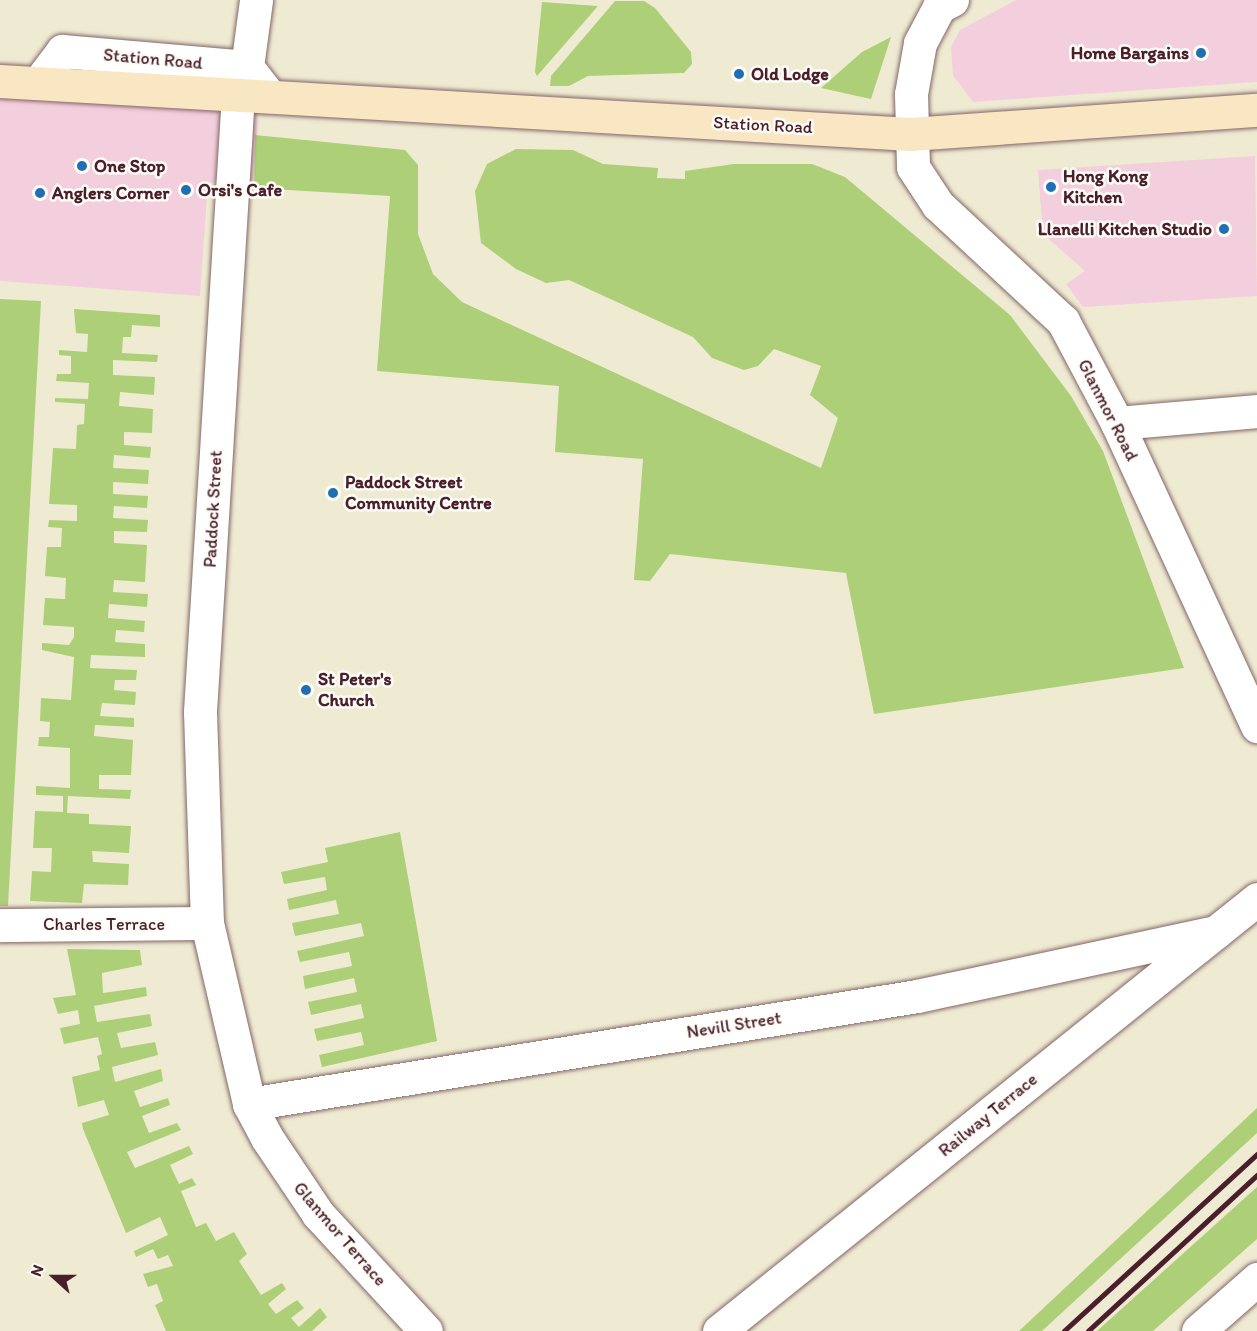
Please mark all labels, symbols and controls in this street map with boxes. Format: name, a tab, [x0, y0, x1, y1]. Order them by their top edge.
place label: Home Bargains	[1071, 42, 1189, 64]
street label: Station Road	[102, 44, 204, 74]
marker: Home Bargains	[1194, 46, 1208, 60]
place label: Old Lodge	[751, 63, 829, 85]
marker: Old Lodge	[732, 67, 746, 81]
street label: Station Road	[713, 112, 813, 138]
place label: One Stop	[94, 155, 165, 177]
marker: One Stop	[75, 159, 89, 173]
place label: Hong Kong Kitchen	[1063, 166, 1148, 208]
place label: Orsi's Cafe	[198, 179, 282, 201]
marker: Hong Kong Kitchen	[1044, 180, 1058, 194]
place label: Anglers Corner	[52, 182, 169, 204]
marker: Orsi's Cafe	[179, 183, 193, 197]
marker: Anglers Corner	[33, 186, 47, 200]
place label: Llanelli Kitchen Studio	[1038, 218, 1212, 240]
marker: Llanelli Kitchen Studio	[1217, 222, 1231, 236]
street label: Glanmor Road	[1073, 356, 1143, 464]
street label: Paddock Street	[199, 450, 227, 568]
place label: Paddock Street Community Centre	[345, 472, 492, 514]
marker: Paddock Street Community Centre	[326, 486, 340, 500]
place label: St Peter's Church	[318, 669, 391, 712]
marker: St Peter's Church	[299, 683, 313, 697]
street label: Charles Terrace	[44, 913, 164, 935]
street label: Nevill Street	[685, 1007, 783, 1043]
street label: Railway Terrace	[934, 1069, 1042, 1161]
street label: Glanmor Terrace	[290, 1178, 390, 1290]
north arrow	[24, 1247, 84, 1307]
text: N	[26, 1262, 48, 1279]

